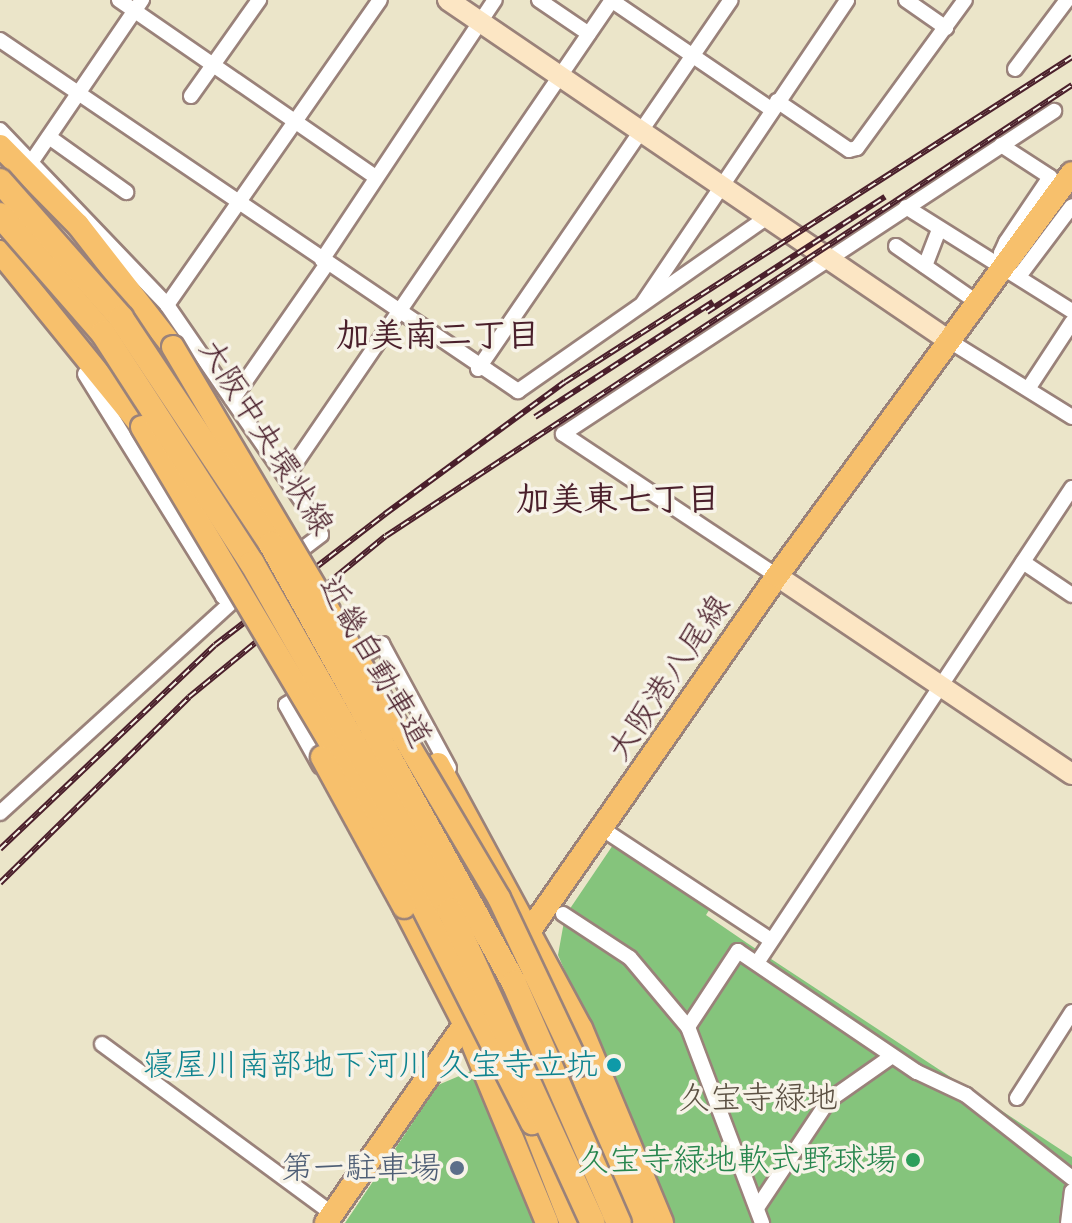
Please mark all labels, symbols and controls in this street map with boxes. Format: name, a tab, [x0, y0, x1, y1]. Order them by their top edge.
district label: 加美南二丁目	[336, 315, 540, 355]
street label: 大阪中央環状線	[190, 332, 342, 542]
district label: 加美東七丁目	[516, 479, 720, 519]
street label: 近畿自動車道	[310, 569, 440, 755]
street label: 大阪港八尾線	[599, 588, 739, 768]
place label: 寝屋川南部地下河川 久宝寺立坑	[142, 1046, 598, 1084]
marker: 寝屋川南部地下河川 久宝寺立坑	[605, 1056, 623, 1074]
park label: 久宝寺緑地	[678, 1079, 838, 1117]
place label: 久宝寺緑地軟式野球場	[577, 1141, 897, 1179]
place label: 第一駐車場	[281, 1149, 441, 1187]
marker: 久宝寺緑地軟式野球場	[904, 1151, 922, 1169]
marker: 第一駐車場	[448, 1159, 466, 1177]

